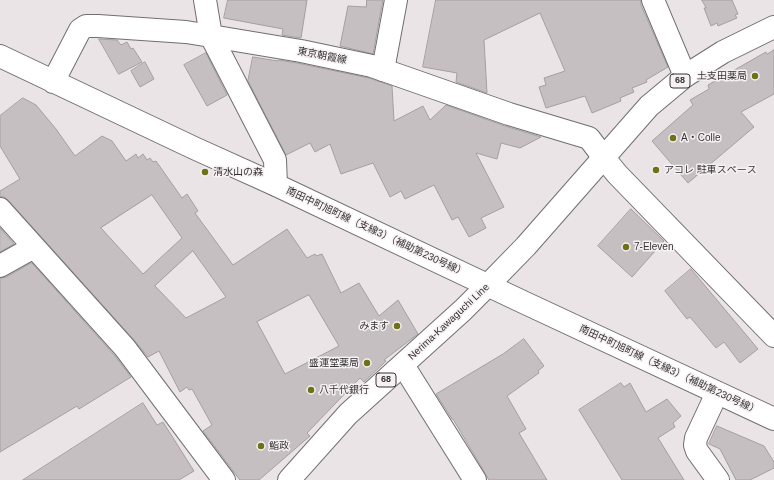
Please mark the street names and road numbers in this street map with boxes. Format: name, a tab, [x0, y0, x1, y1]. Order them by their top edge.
street label: 東京朝霞線	[296, 45, 348, 67]
road number: 68	[670, 74, 690, 88]
street label: 南田中町旭町線（支線3）（補助第230号線）	[284, 185, 468, 279]
street label: Nerima-Kawaguchi Line	[406, 281, 492, 363]
street label: 南田中町旭町線（支線3）（補助第230号線）	[577, 323, 761, 417]
road number: 68	[376, 373, 396, 387]

